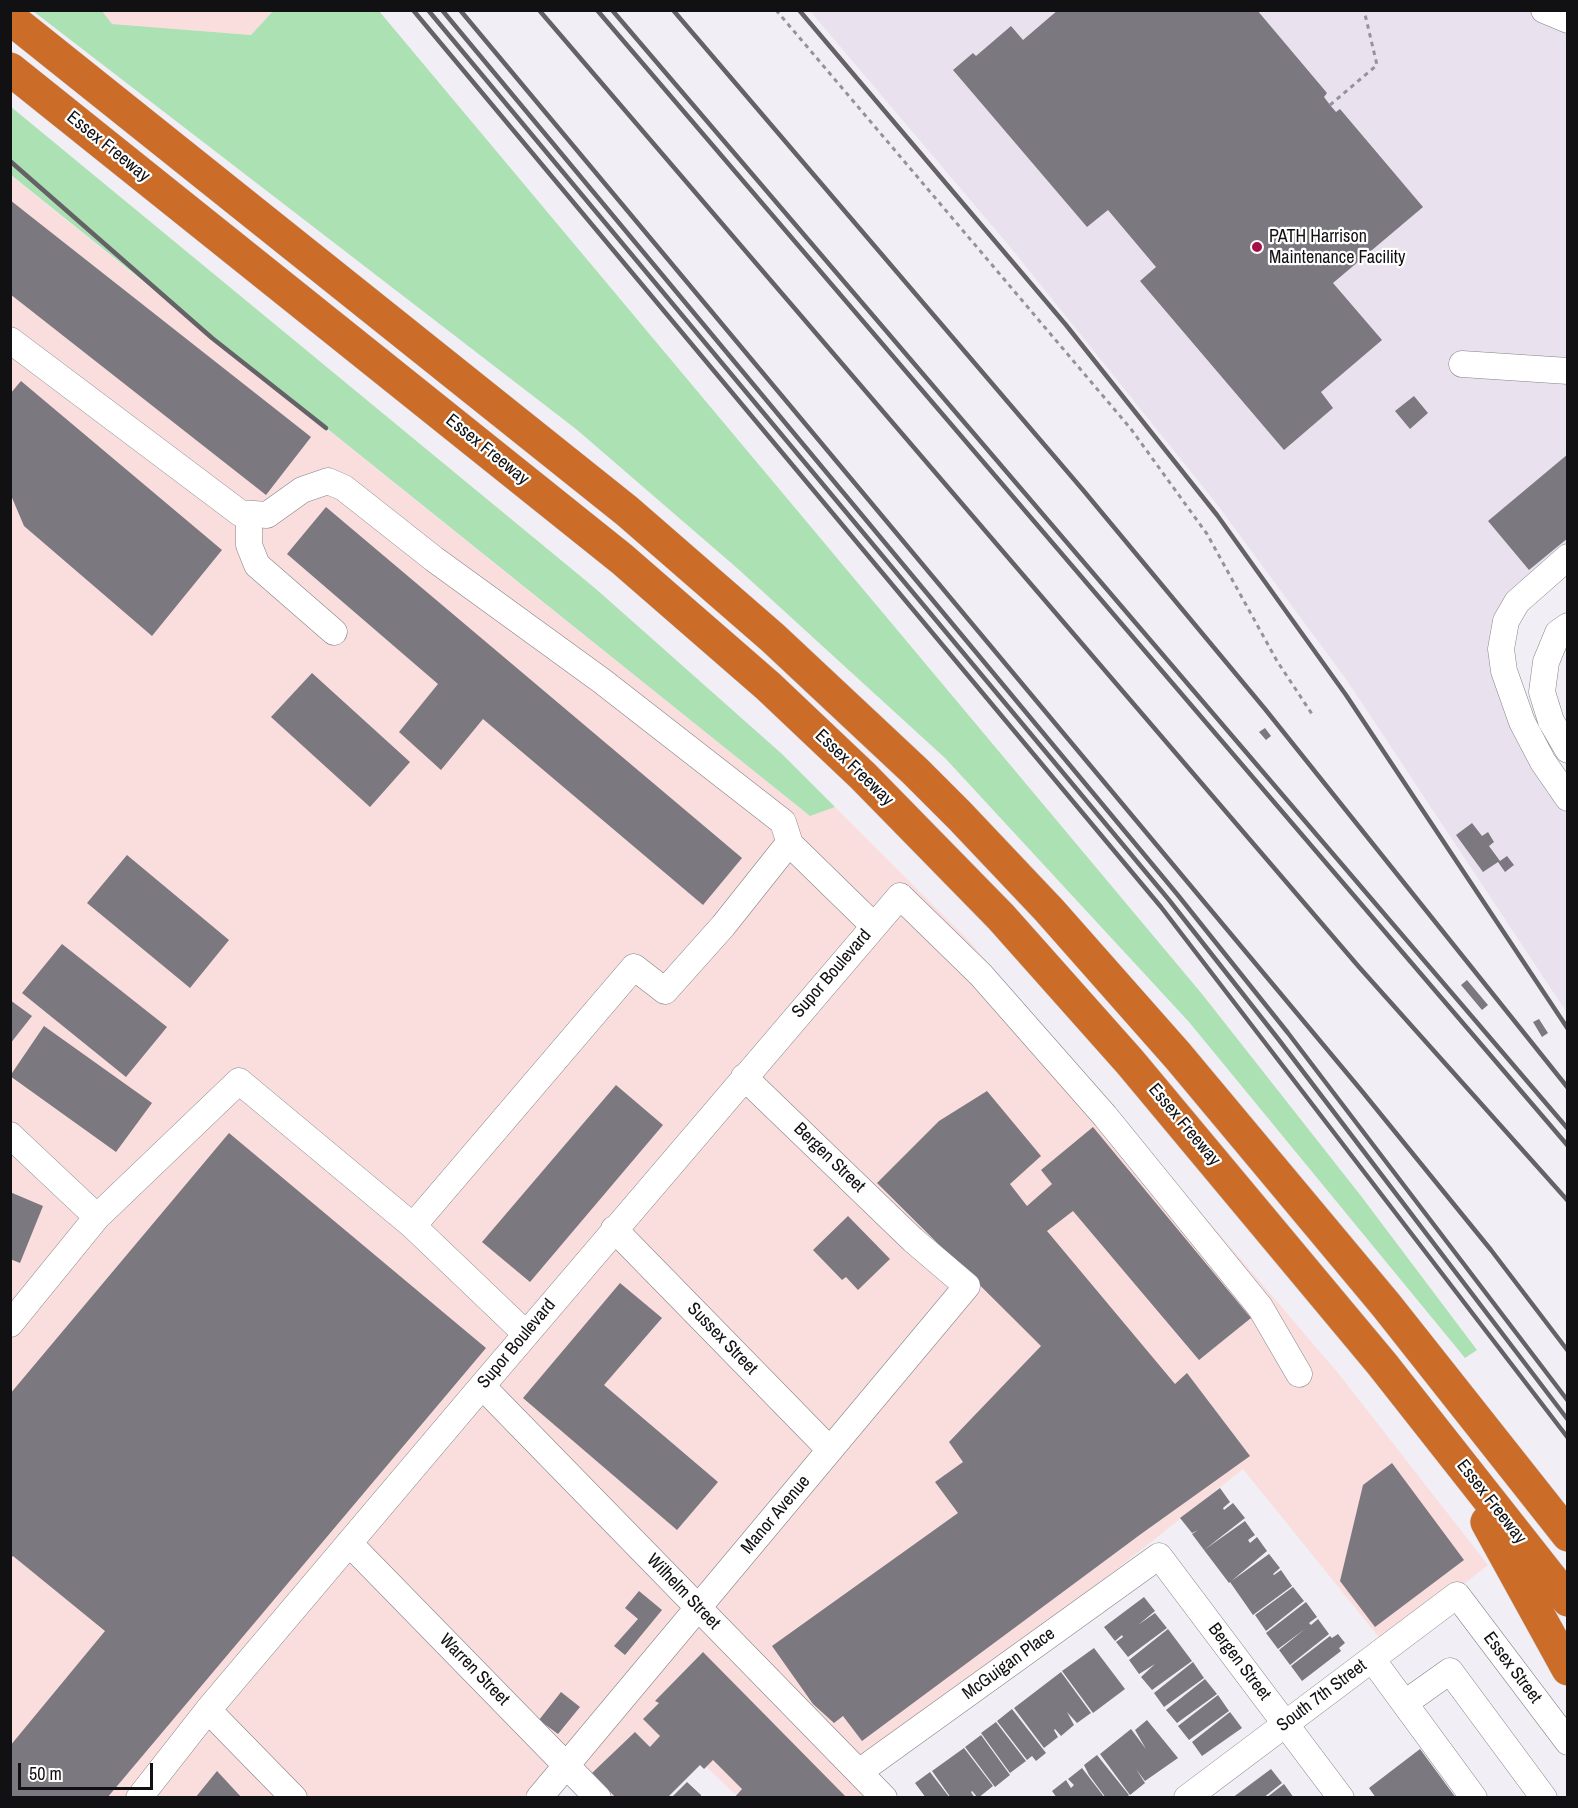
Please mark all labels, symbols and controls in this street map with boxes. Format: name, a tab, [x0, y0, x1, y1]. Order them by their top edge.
street label: Essex Freeway	[62, 107, 154, 187]
place label: PATH Harrison Maintenance Facility	[1269, 226, 1405, 268]
marker: PATH Harrison Maintenance Facility	[1250, 240, 1264, 254]
street label: Essex Freeway	[441, 410, 533, 490]
street label: Essex Freeway	[810, 725, 898, 811]
street label: Supor Boulevard	[788, 925, 876, 1023]
street label: Essex Freeway	[1143, 1079, 1225, 1171]
street label: Bergen Street	[789, 1119, 869, 1197]
street label: Supor Boulevard	[473, 1295, 561, 1393]
street label: Sussex Street	[682, 1298, 762, 1380]
street label: Essex Freeway	[1451, 1456, 1531, 1548]
street label: Manor Avenue	[737, 1471, 815, 1559]
street label: Wilhelm Street	[642, 1550, 724, 1634]
street label: Bergen Street	[1203, 1619, 1275, 1705]
street label: McGuigan Place	[959, 1623, 1059, 1705]
street label: Essex Street	[1478, 1628, 1546, 1708]
street label: Warren Street	[435, 1630, 513, 1710]
street label: South 7th Street	[1273, 1655, 1371, 1737]
scale bar	[21, 1751, 156, 1789]
text: 50 m	[29, 1761, 62, 1786]

